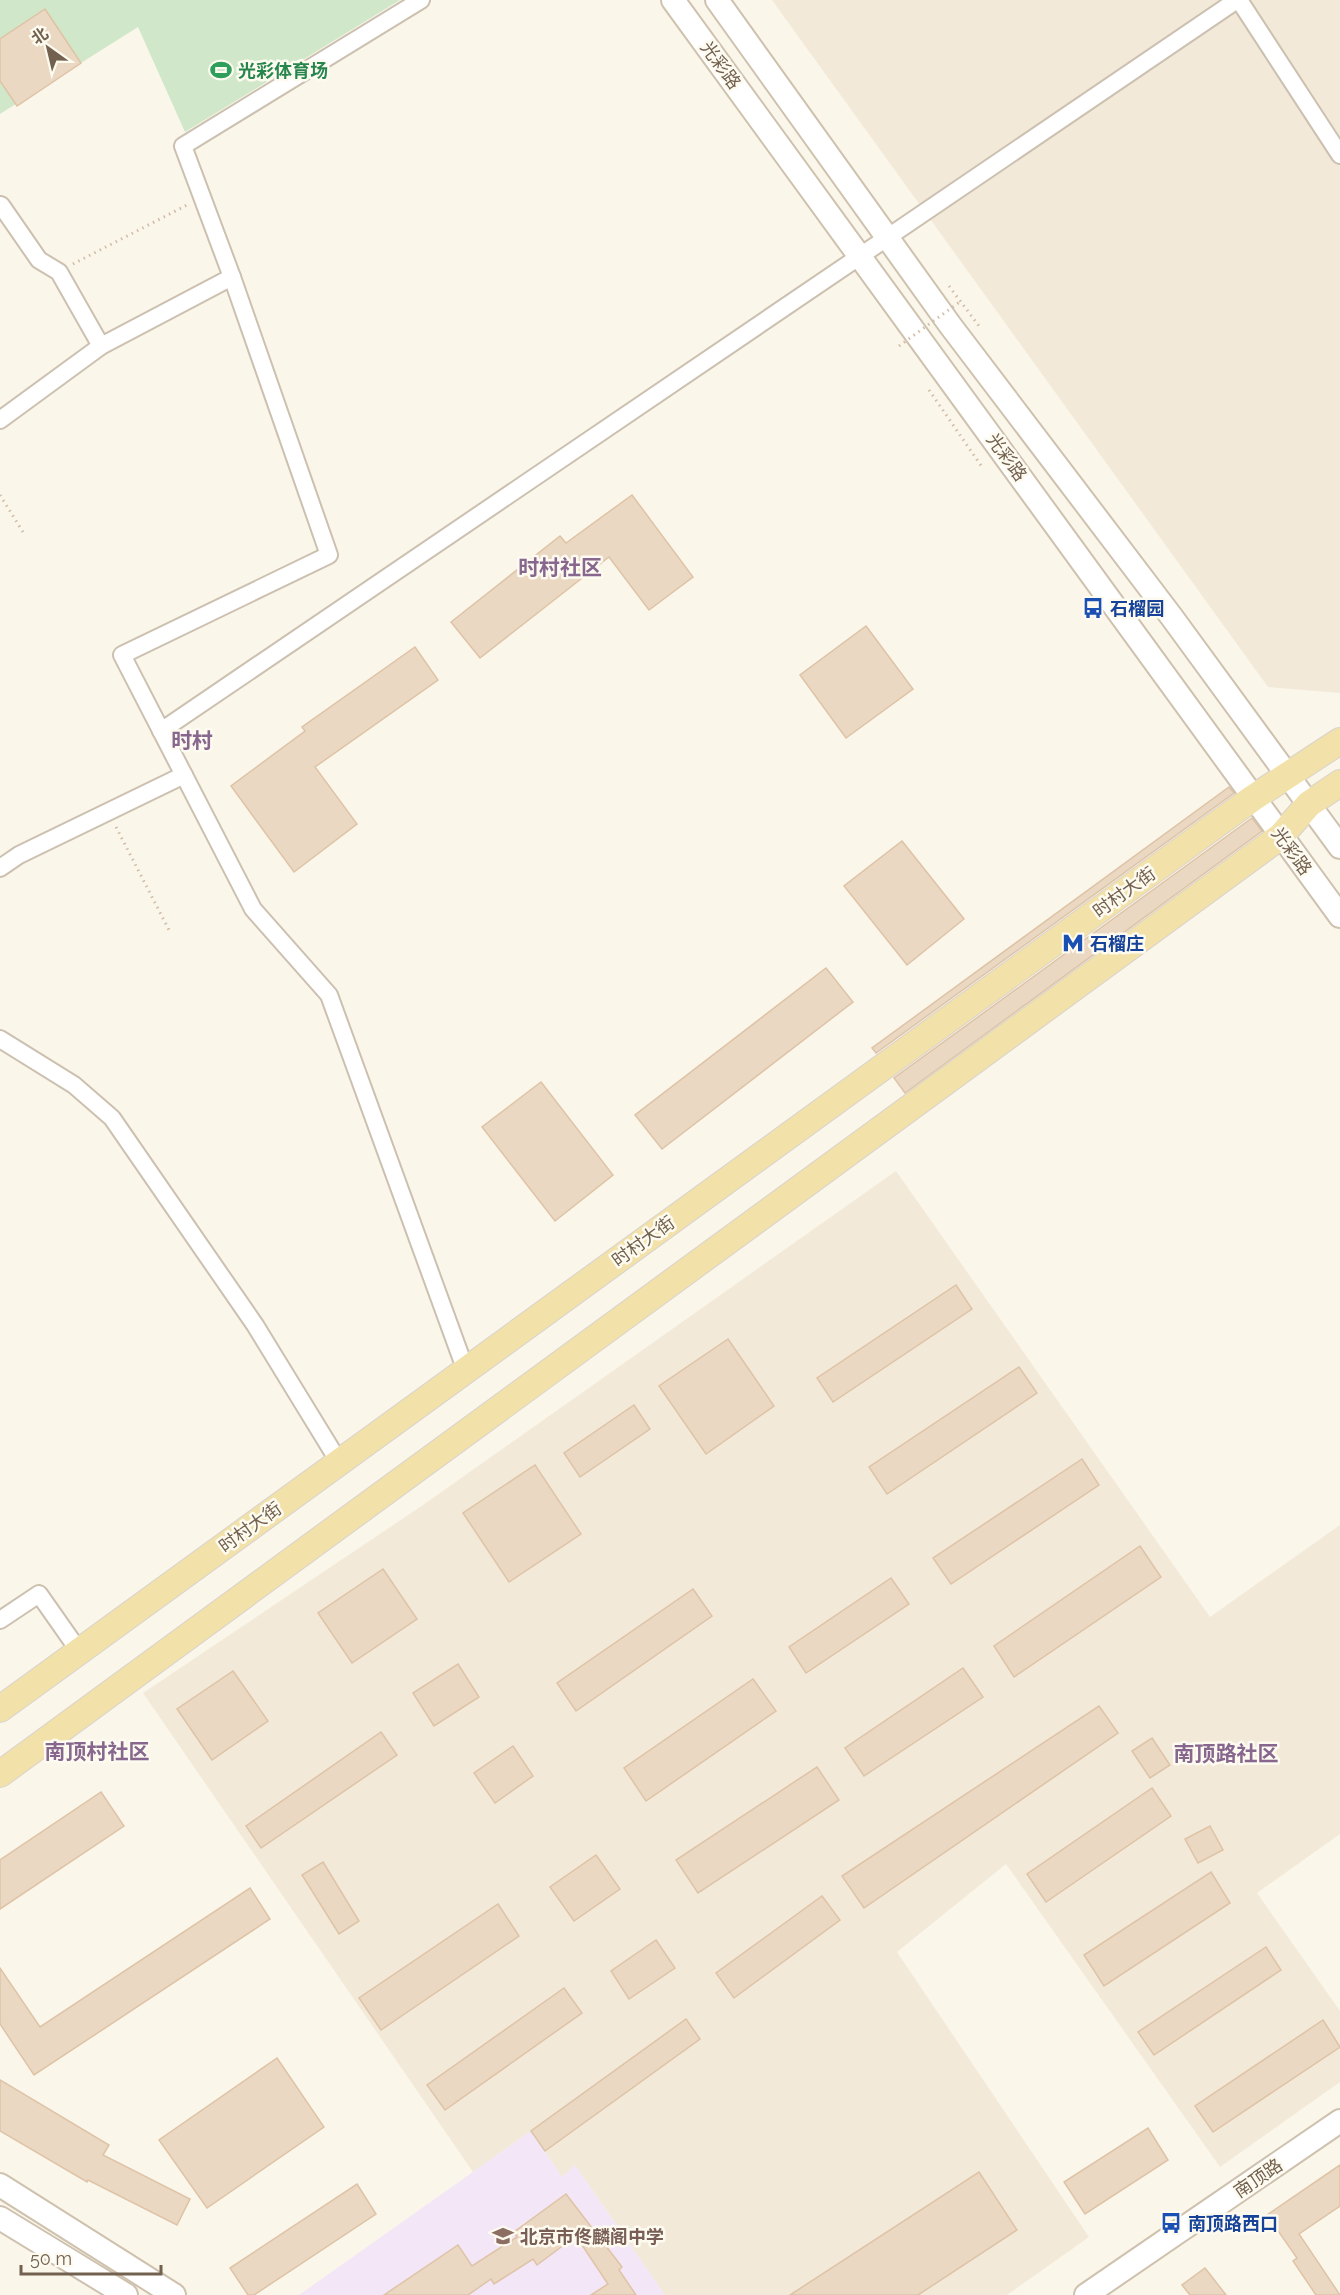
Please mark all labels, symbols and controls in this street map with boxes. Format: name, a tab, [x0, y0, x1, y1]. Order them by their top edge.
north arrow	[18, 18, 78, 78]
text: 北	[28, 24, 52, 48]
street label: 光彩路	[697, 37, 745, 93]
sports icon: 光彩体育场	[209, 58, 233, 82]
place label: 光彩体育场	[238, 60, 328, 81]
street label: 光彩路	[983, 429, 1031, 485]
district label: 时村社区	[518, 555, 602, 580]
bus stop icon: 石榴园	[1081, 596, 1105, 620]
place label: 石榴园	[1110, 598, 1164, 619]
district label: 时村	[171, 728, 213, 753]
street label: 光彩路	[1268, 823, 1316, 879]
street label: 时村大街	[1089, 862, 1159, 922]
metro station icon: 石榴庄	[1061, 931, 1085, 955]
place label: 石榴庄	[1090, 933, 1144, 954]
street label: 时村大街	[608, 1211, 678, 1271]
street label: 时村大街	[215, 1497, 285, 1557]
district label: 南顶村社区	[45, 1739, 150, 1764]
district label: 南顶路社区	[1174, 1741, 1279, 1766]
street label: 南顶路	[1230, 2154, 1286, 2202]
bus stop icon: 南顶路西口	[1159, 2211, 1183, 2235]
place label: 南顶路西口	[1188, 2213, 1278, 2234]
school or university icon: 北京市佟麟阁中学	[491, 2224, 515, 2248]
place label: 北京市佟麟阁中学	[520, 2226, 664, 2247]
scale bar	[21, 2238, 160, 2276]
text: 50 m	[30, 2248, 72, 2269]

